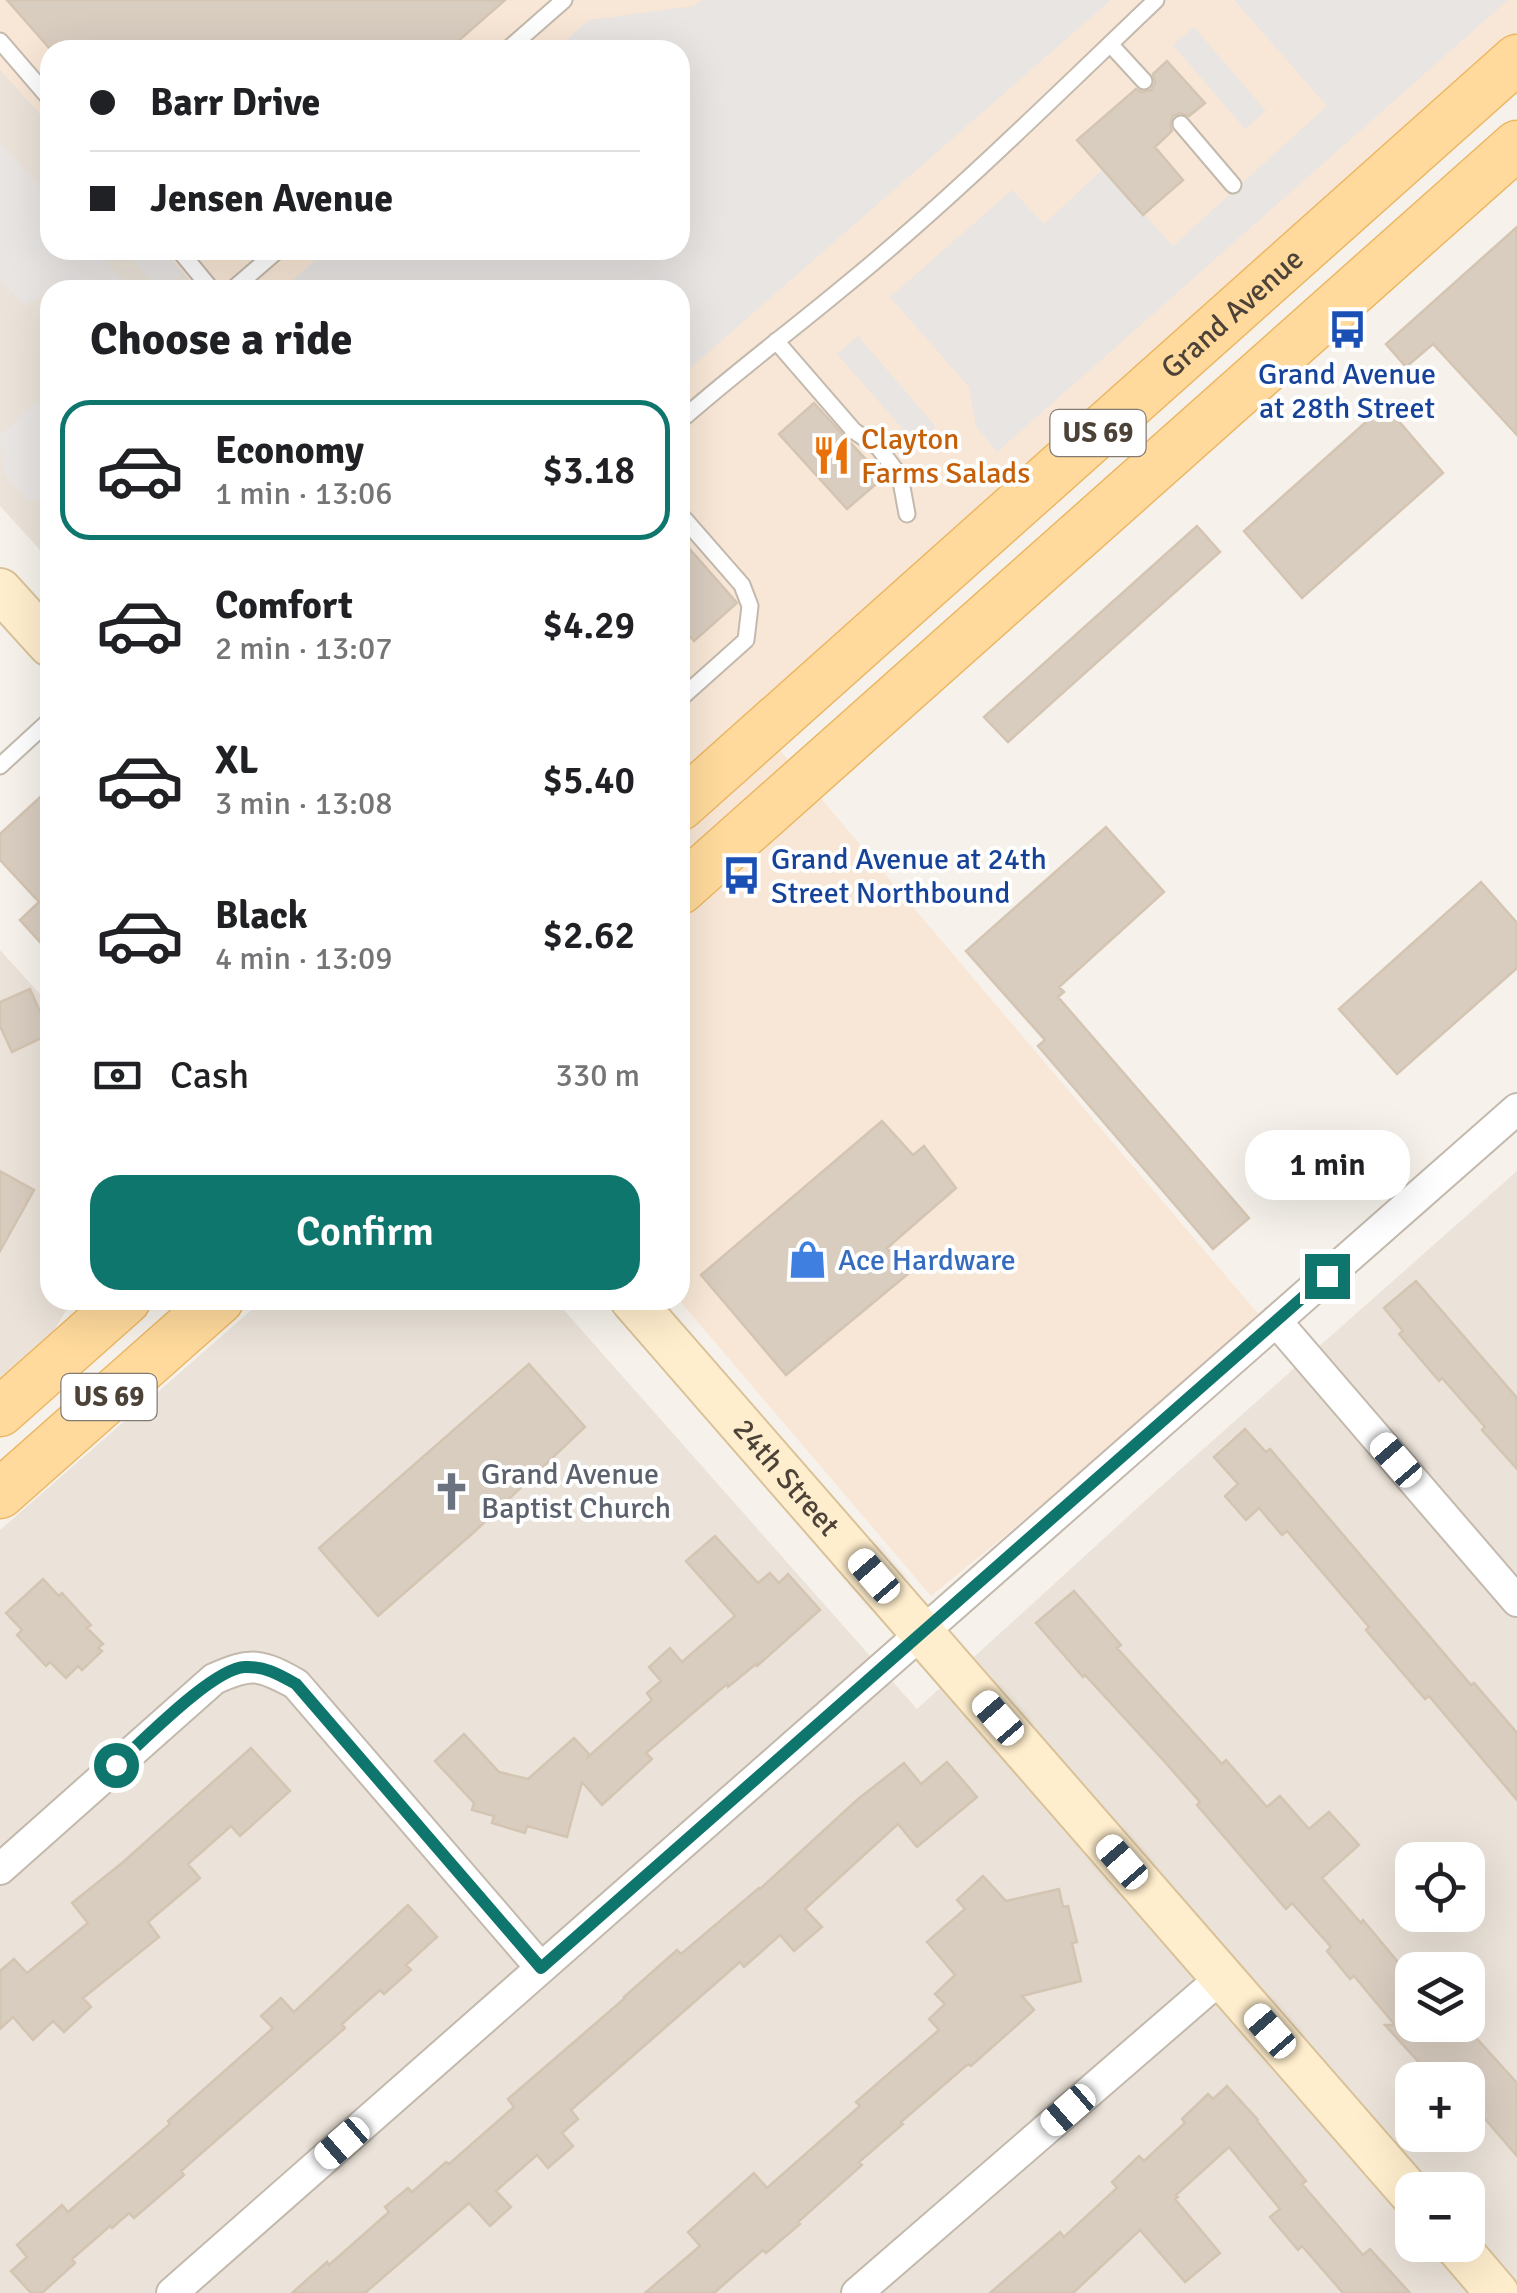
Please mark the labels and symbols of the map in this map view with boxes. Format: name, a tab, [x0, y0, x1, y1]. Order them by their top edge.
street label: Grand Avenue	[1153, 240, 1311, 386]
bus stop icon: Grand Avenue at 28th Street	[1326, 309, 1368, 351]
place label: Grand Avenue at 28th Street	[1258, 356, 1436, 427]
road number: US 69	[1050, 410, 1146, 456]
place label: Clayton Farms Salads	[861, 421, 1030, 492]
restaurant icon: Clayton Farms Salads	[810, 435, 852, 477]
place label: Grand Avenue at 24th Street Northbound	[771, 841, 1047, 912]
bus stop icon: Grand Avenue at 24th Street Northbound	[720, 855, 762, 897]
callout: 1 min	[1244, 1131, 1410, 1201]
shop icon: Ace Hardware	[787, 1239, 829, 1281]
place label: Ace Hardware	[838, 1242, 1016, 1279]
route end	[1305, 1254, 1350, 1299]
road number: US 69	[62, 1374, 156, 1420]
street label: 24th Street	[725, 1411, 848, 1544]
car	[1365, 1428, 1427, 1492]
place label: Grand Avenue Baptist Church	[481, 1456, 671, 1527]
church icon: Grand Avenue Baptist Church	[430, 1470, 472, 1512]
car	[843, 1544, 905, 1608]
car	[967, 1686, 1029, 1750]
route start	[94, 1743, 139, 1788]
car	[1091, 1830, 1153, 1894]
car	[1239, 1999, 1301, 2063]
car	[1036, 2079, 1100, 2141]
car	[310, 2112, 374, 2174]

